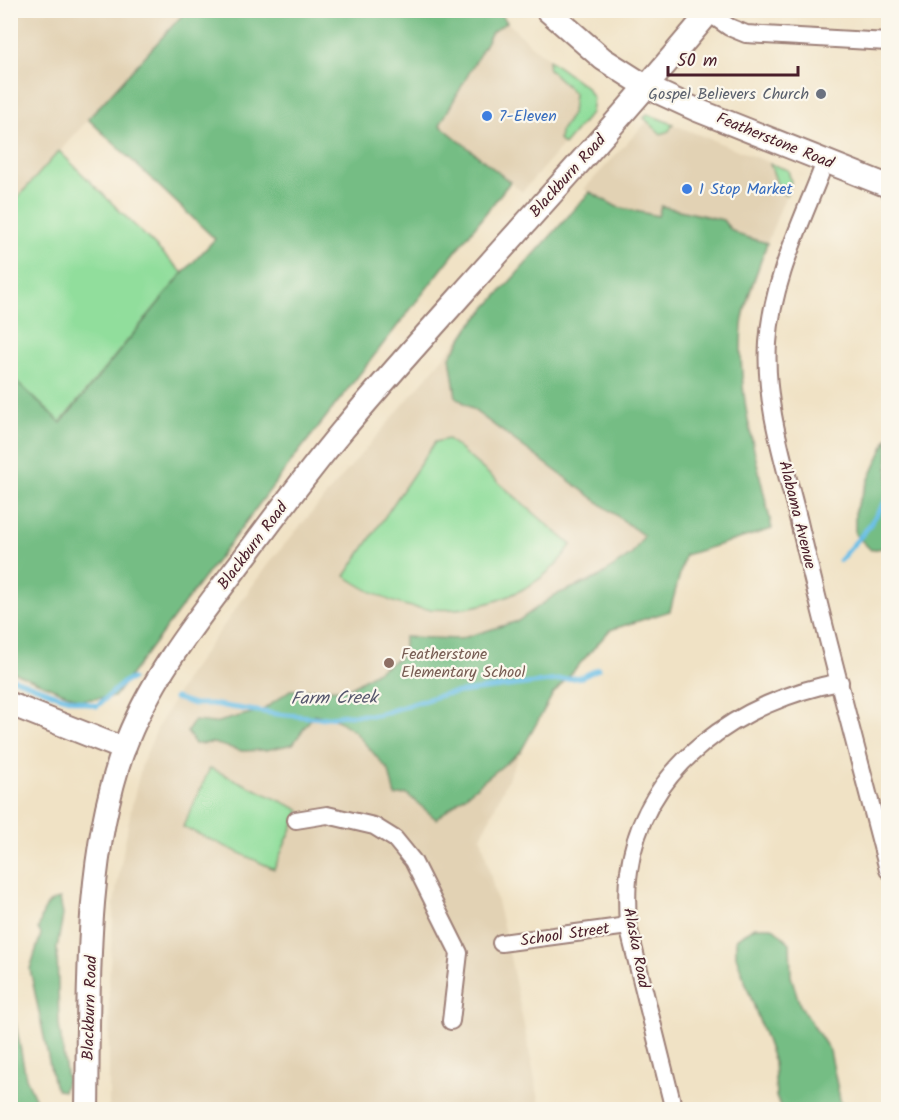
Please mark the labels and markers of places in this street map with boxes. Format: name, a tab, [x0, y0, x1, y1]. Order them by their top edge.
place label: Gospel Believers Church	[648, 82, 809, 107]
marker: Gospel Believers Church	[814, 87, 828, 101]
place label: 7-Eleven	[499, 104, 557, 129]
marker: 7-Eleven	[480, 109, 494, 123]
place label: 1 Stop Market	[699, 177, 794, 202]
marker: 1 Stop Market	[680, 182, 694, 196]
place label: Featherstone Elementary School	[401, 642, 526, 685]
marker: Featherstone Elementary School	[382, 656, 396, 670]

